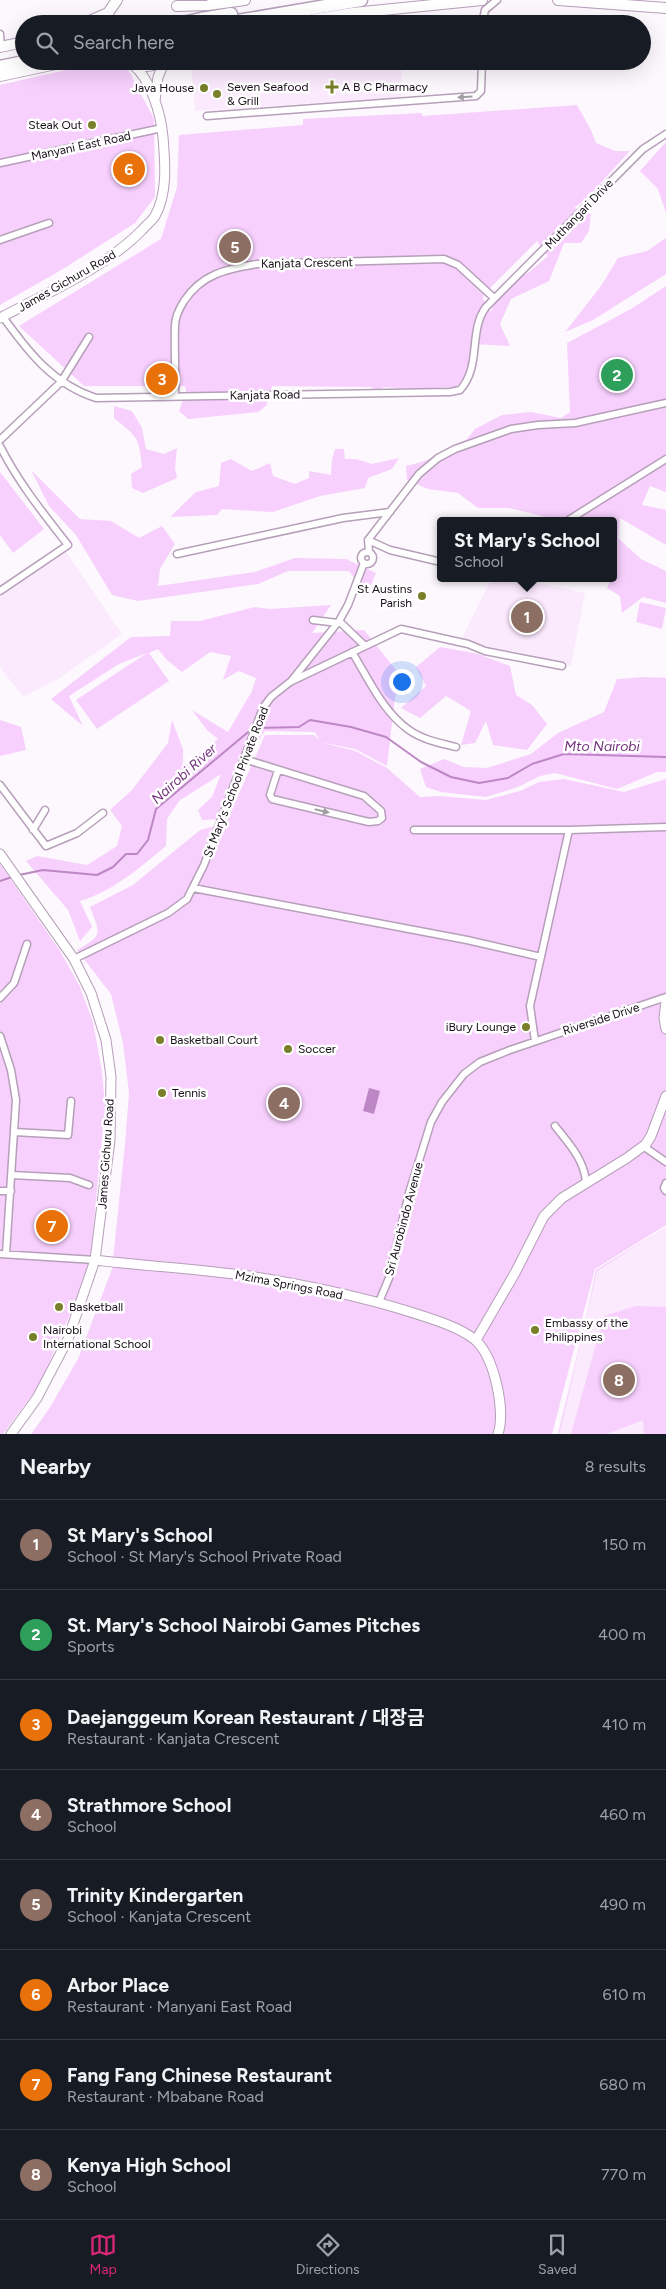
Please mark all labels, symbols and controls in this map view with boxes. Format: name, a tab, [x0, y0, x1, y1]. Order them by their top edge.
search box	[15, 15, 651, 70]
icon: search	[33, 29, 61, 57]
text: Search here	[73, 31, 175, 54]
place label: Seven Seafood & Grill	[227, 80, 308, 108]
place label: A B C Pharmacy	[342, 80, 428, 94]
place label: Java House	[132, 81, 194, 95]
marker: A B C Pharmacy	[326, 81, 338, 93]
marker: Java House	[198, 82, 210, 94]
marker: Seven Seafood & Grill	[211, 88, 223, 100]
one-way arrow	[457, 94, 473, 102]
place label: Steak Out	[28, 118, 82, 132]
marker: Steak Out	[86, 119, 98, 131]
street label: Manyani East Road	[30, 129, 132, 163]
pin: 6	[113, 150, 145, 188]
street label: Muthangari Drive	[542, 176, 616, 252]
pin: 5	[219, 228, 251, 266]
street label: James Gichuru Road	[16, 247, 118, 315]
street label: Kanjata Crescent	[261, 255, 354, 271]
pin: 2	[601, 356, 633, 394]
pin: 3	[146, 360, 178, 398]
street label: Kanjata Road	[230, 387, 300, 403]
popup	[437, 517, 617, 582]
text: St Mary's School	[454, 529, 600, 552]
text: School	[454, 552, 504, 571]
place label: St Austins Parish	[357, 582, 412, 610]
marker: St Austins Parish	[416, 590, 428, 602]
pin: 1	[511, 598, 543, 636]
your location	[389, 669, 415, 695]
street label: St Mary's School Private Road	[201, 705, 271, 859]
water label: Mto Nairobi	[564, 738, 640, 755]
water label: Nairobi River	[148, 740, 221, 808]
one-way arrow	[315, 807, 330, 815]
street label: Riverside Drive	[561, 1000, 641, 1038]
place label: iBury Lounge	[446, 1020, 516, 1034]
marker: iBury Lounge	[520, 1021, 532, 1033]
place label: Basketball Court	[170, 1033, 259, 1047]
marker: Basketball Court	[154, 1034, 166, 1046]
place label: Soccer	[298, 1042, 336, 1056]
marker: Soccer	[282, 1043, 294, 1055]
pin: 4	[268, 1084, 300, 1122]
place label: Tennis	[172, 1086, 207, 1100]
marker: Tennis	[156, 1087, 168, 1099]
street label: James Gichuru Road	[95, 1098, 117, 1210]
street label: Sri Aurobindo Avenue	[382, 1160, 426, 1277]
pin: 7	[36, 1207, 68, 1245]
street label: Mzima Springs Road	[234, 1268, 344, 1302]
place label: Basketball	[69, 1300, 123, 1314]
marker: Basketball	[53, 1301, 65, 1313]
place label: Embassy of the Philippines	[545, 1316, 629, 1344]
place label: Nairobi International School	[43, 1323, 151, 1351]
marker: Embassy of the Philippines	[529, 1324, 541, 1336]
marker: Nairobi International School	[27, 1331, 39, 1343]
pin: 8	[603, 1361, 635, 1399]
text: Nearby	[20, 1454, 91, 1479]
text: 8 results	[585, 1457, 646, 1476]
text: St Mary's School	[67, 1524, 213, 1547]
text: 1	[33, 1535, 39, 1554]
text: 150 m	[602, 1535, 646, 1554]
text: School · St Mary's School Private Road	[67, 1547, 342, 1566]
text: St. Mary's School Nairobi Games Pitches	[67, 1614, 420, 1637]
text: 2	[31, 1625, 41, 1644]
text: 400 m	[598, 1625, 646, 1644]
text: Sports	[67, 1637, 114, 1656]
text: Daejanggeum Korean Restaurant / 대장금	[67, 1706, 424, 1729]
text: 3	[32, 1715, 40, 1734]
text: 410 m	[602, 1715, 646, 1734]
text: Restaurant · Kanjata Crescent	[67, 1729, 280, 1748]
text: Strathmore School	[67, 1794, 231, 1817]
text: 4	[31, 1805, 41, 1824]
text: 460 m	[599, 1805, 646, 1824]
text: School	[67, 1817, 117, 1836]
text: Trinity Kindergarten	[67, 1884, 243, 1907]
text: 5	[31, 1895, 41, 1914]
text: 490 m	[599, 1895, 646, 1914]
text: School · Kanjata Crescent	[67, 1907, 251, 1926]
text: Arbor Place	[67, 1974, 169, 1997]
text: 6	[31, 1985, 41, 2004]
text: 610 m	[603, 1985, 646, 2004]
text: Restaurant · Manyani East Road	[67, 1997, 292, 2016]
text: Fang Fang Chinese Restaurant	[67, 2064, 332, 2087]
text: 7	[32, 2075, 40, 2094]
text: 680 m	[599, 2075, 646, 2094]
text: Restaurant · Mbabane Road	[67, 2087, 264, 2106]
text: Kenya High School	[67, 2154, 231, 2177]
text: 8	[31, 2165, 41, 2184]
text: 770 m	[601, 2165, 646, 2184]
text: School	[67, 2177, 117, 2196]
tab: Map	[89, 2231, 117, 2278]
tab: Directions	[296, 2231, 360, 2278]
tab: Saved	[538, 2231, 577, 2278]

